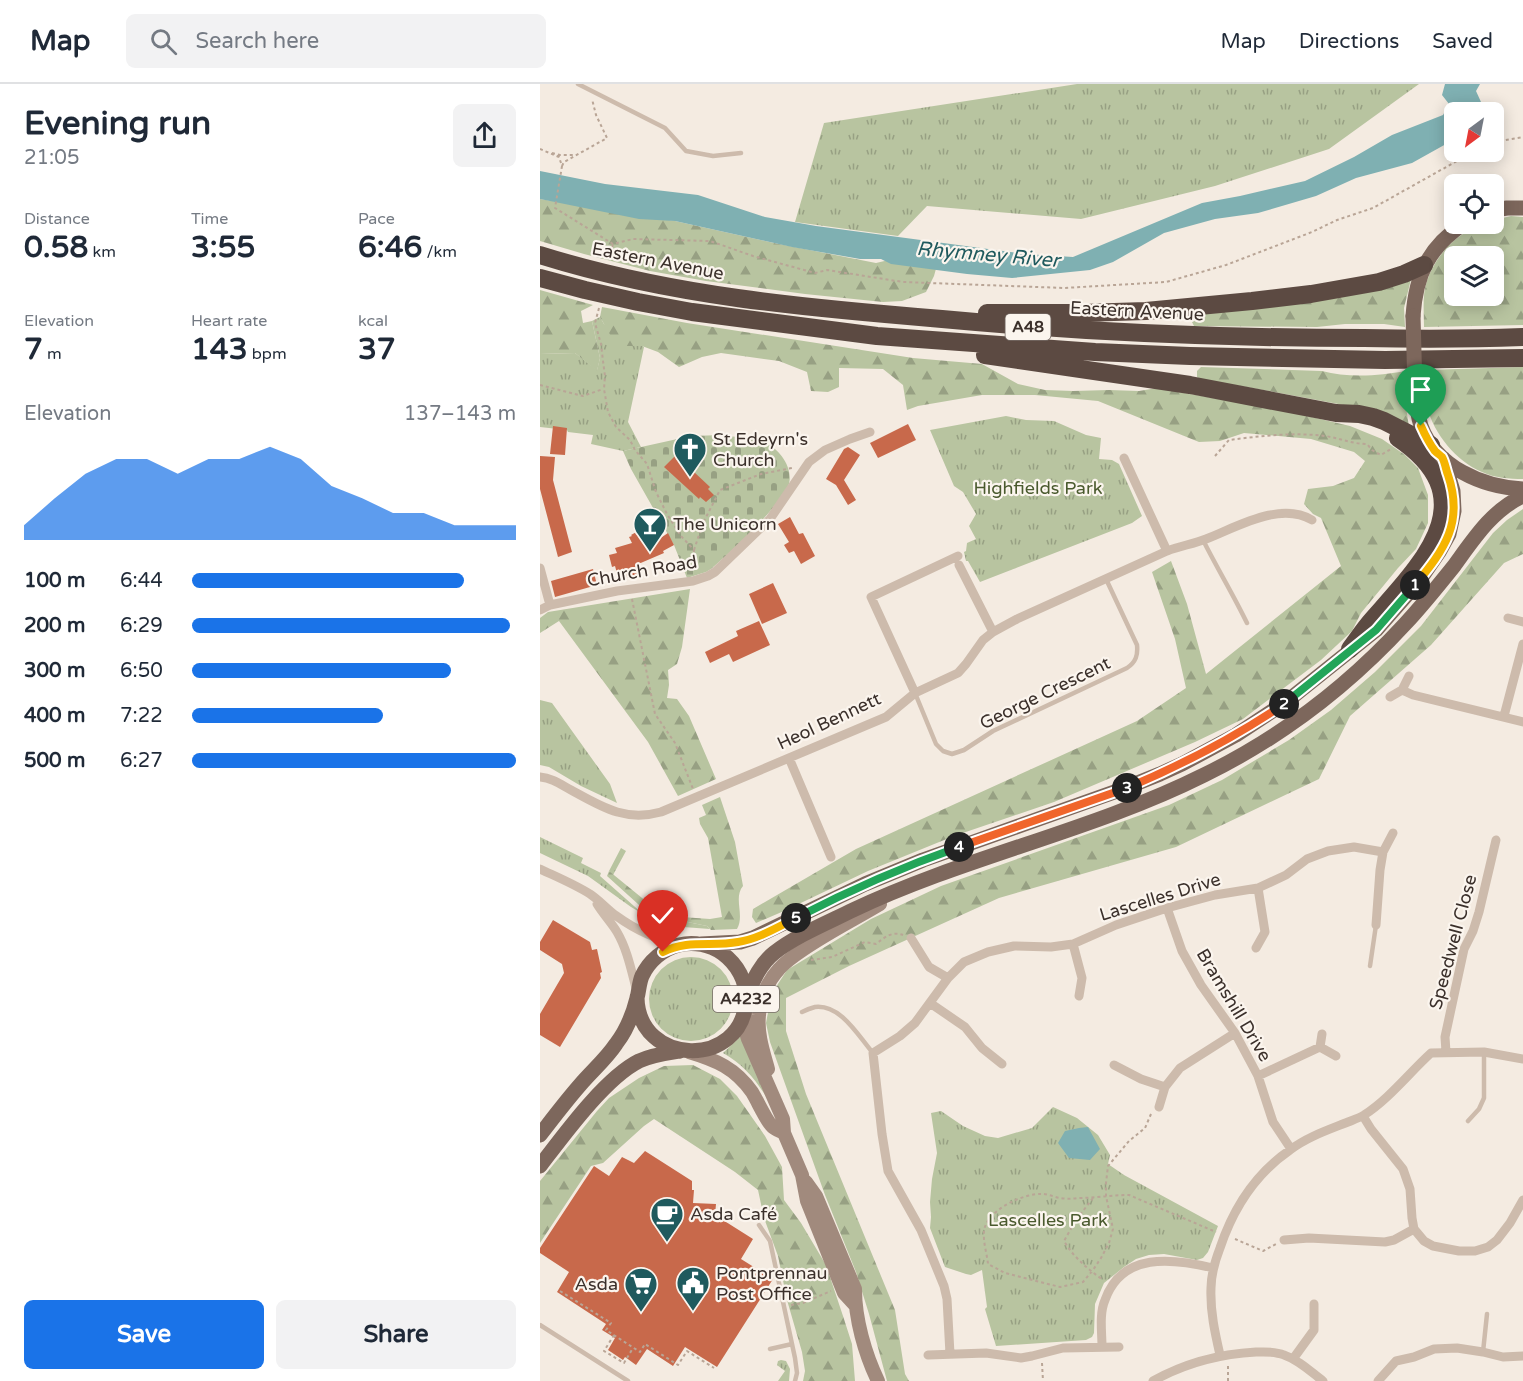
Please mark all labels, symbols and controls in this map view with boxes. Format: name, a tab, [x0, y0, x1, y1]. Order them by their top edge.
search box	[126, 14, 546, 68]
text: Map	[30, 24, 90, 58]
icon: search	[147, 25, 180, 58]
text: Search here	[195, 28, 319, 54]
text: Map	[1220, 29, 1266, 54]
text: Directions	[1299, 29, 1399, 54]
text: Saved	[1432, 29, 1493, 54]
north arrow	[1444, 102, 1504, 162]
map controls	[1444, 102, 1504, 306]
text: Evening run	[24, 104, 211, 143]
button: share	[453, 104, 516, 167]
text: 21:05	[24, 146, 79, 170]
button: locate	[1444, 174, 1504, 234]
text: Distance	[24, 209, 90, 229]
text: Time	[191, 209, 228, 229]
text: Pace	[358, 209, 395, 229]
text: 0.58	[24, 229, 88, 266]
text: 3:55	[191, 229, 255, 266]
text: 6:46	[358, 229, 422, 266]
street label: Eastern Avenue	[590, 237, 726, 285]
water label: Rhymney River	[916, 237, 1063, 273]
text: km	[88, 242, 116, 262]
text: /km	[422, 242, 457, 262]
button: layers	[1444, 246, 1504, 306]
street label: Eastern Avenue	[1070, 297, 1204, 325]
text: Elevation	[24, 311, 94, 331]
text: Heart rate	[191, 311, 267, 331]
text: kcal	[358, 311, 388, 331]
road number: A48	[1006, 314, 1050, 340]
text: 7	[24, 331, 43, 368]
text: 143	[191, 331, 248, 368]
text: 37	[358, 331, 396, 368]
text: m	[43, 344, 62, 364]
text: bpm	[248, 344, 287, 364]
pin	[1395, 364, 1446, 426]
icon: arrive	[1404, 373, 1437, 406]
text: Elevation	[24, 402, 111, 426]
text: 137–143 m	[404, 402, 516, 426]
place label: St Edeyrn's Church	[713, 428, 808, 471]
church icon: St Edeyrn's Church	[672, 431, 708, 478]
park label: Highfields Park	[973, 477, 1103, 499]
bar icon: The Unicorn	[632, 506, 668, 553]
place label: The Unicorn	[673, 513, 777, 535]
street label: Church Road	[585, 550, 699, 592]
text: 100 m	[24, 569, 85, 593]
text: 6:44	[120, 569, 163, 593]
pin: 1	[1400, 570, 1430, 600]
text: 1	[1410, 575, 1420, 595]
text: 200 m	[24, 614, 85, 638]
text: 6:29	[120, 614, 163, 638]
street label: George Crescent	[976, 652, 1114, 734]
text: 300 m	[24, 659, 85, 683]
text: 6:50	[120, 659, 163, 683]
street label: Heol Bennett	[774, 687, 885, 755]
pin: 2	[1269, 689, 1299, 719]
text: 2	[1279, 694, 1289, 714]
text: 400 m	[24, 704, 85, 728]
text: 7:22	[120, 704, 163, 728]
text: 500 m	[24, 749, 85, 773]
text: 6:27	[120, 749, 163, 773]
pin: 3	[1112, 773, 1142, 803]
text: 3	[1122, 778, 1132, 798]
pin: 4	[944, 832, 974, 862]
text: 4	[954, 837, 964, 857]
street label: Lascelles Drive	[1097, 868, 1223, 926]
street label: Speedwell Close	[1424, 872, 1482, 1012]
pin	[637, 890, 688, 952]
icon: check	[646, 899, 679, 932]
pin: 5	[781, 903, 811, 933]
text: 5	[791, 908, 801, 928]
street label: Bramshill Drive	[1192, 944, 1276, 1066]
road number: A4232	[713, 986, 779, 1012]
cafe icon: Asda Café	[649, 1196, 685, 1243]
place label: Asda Café	[690, 1203, 777, 1225]
park label: Lascelles Park	[988, 1209, 1108, 1231]
place label: Pontprennau Post Office	[716, 1262, 828, 1305]
public building icon: Pontprennau Post Office	[675, 1265, 711, 1312]
supermarket icon: Asda	[623, 1266, 659, 1313]
place label: Asda	[574, 1273, 618, 1295]
button: Save	[24, 1300, 264, 1369]
button: Share	[276, 1300, 516, 1369]

